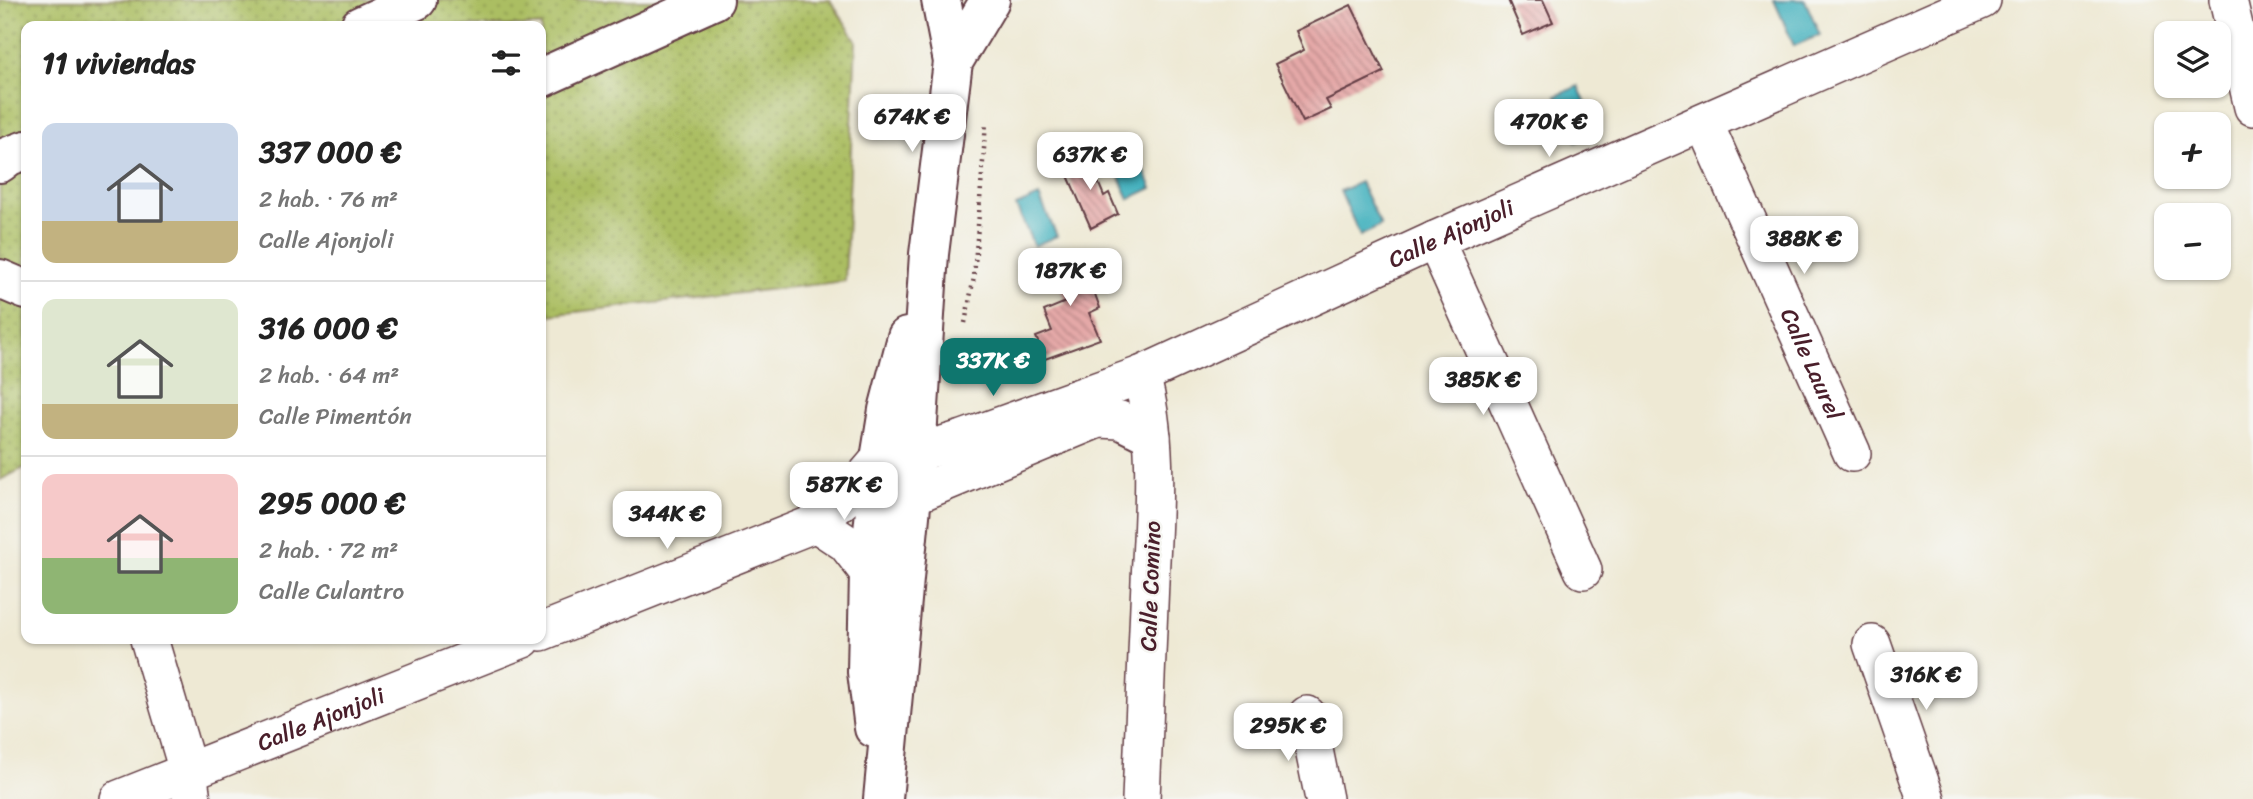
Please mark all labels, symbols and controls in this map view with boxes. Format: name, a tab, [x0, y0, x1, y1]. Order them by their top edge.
map controls	[2154, 21, 2231, 280]
button: layers	[2154, 21, 2231, 98]
text: 11 viviendas	[42, 36, 195, 90]
icon: filters	[487, 44, 525, 82]
pin: 674K €	[855, 94, 969, 154]
text: 674K €	[874, 96, 950, 137]
pin: 470K €	[1492, 100, 1606, 159]
text: 470K €	[1510, 101, 1588, 142]
button: +	[2154, 112, 2231, 189]
text: 337 000 €	[259, 125, 401, 179]
pin: 637K €	[1033, 132, 1147, 192]
text: 637K €	[1053, 134, 1127, 175]
icon: home	[98, 151, 182, 235]
text: 2 hab. · 76 m²	[259, 179, 398, 220]
street label: Calle Ajonjoli	[1381, 187, 1521, 280]
button: −	[2154, 203, 2231, 280]
pin: 388K €	[1747, 216, 1861, 276]
text: 388K €	[1766, 218, 1842, 259]
text: Calle Ajonjoli	[259, 220, 393, 261]
pin: 187K €	[1013, 248, 1127, 308]
text: 187K €	[1034, 250, 1106, 291]
text: 316 000 €	[259, 301, 398, 355]
street label: Calle Laurel	[1768, 301, 1855, 427]
icon: home	[98, 327, 182, 411]
pin: 337K €	[936, 338, 1050, 398]
text: 337K €	[956, 340, 1030, 381]
text: 2 hab. · 64 m²	[259, 355, 399, 396]
pin: 385K €	[1426, 358, 1540, 417]
text: 385K €	[1445, 359, 1521, 400]
text: Calle Pimentón	[259, 396, 412, 437]
pin: 587K €	[787, 462, 901, 522]
text: 587K €	[806, 464, 882, 505]
text: 295 000 €	[259, 476, 405, 530]
pin: 344K €	[610, 491, 724, 551]
text: 344K €	[629, 493, 705, 534]
icon: home	[98, 502, 182, 586]
street label: Calle Comino	[1128, 520, 1173, 652]
text: 2 hab. · 72 m²	[259, 530, 398, 571]
text: Calle Culantro	[259, 571, 404, 612]
pin: 316K €	[1869, 652, 1983, 712]
text: 316K €	[1891, 654, 1961, 695]
street label: Calle Ajonjoli	[251, 675, 392, 763]
pin: 295K €	[1231, 704, 1345, 763]
text: 295K €	[1250, 705, 1326, 746]

